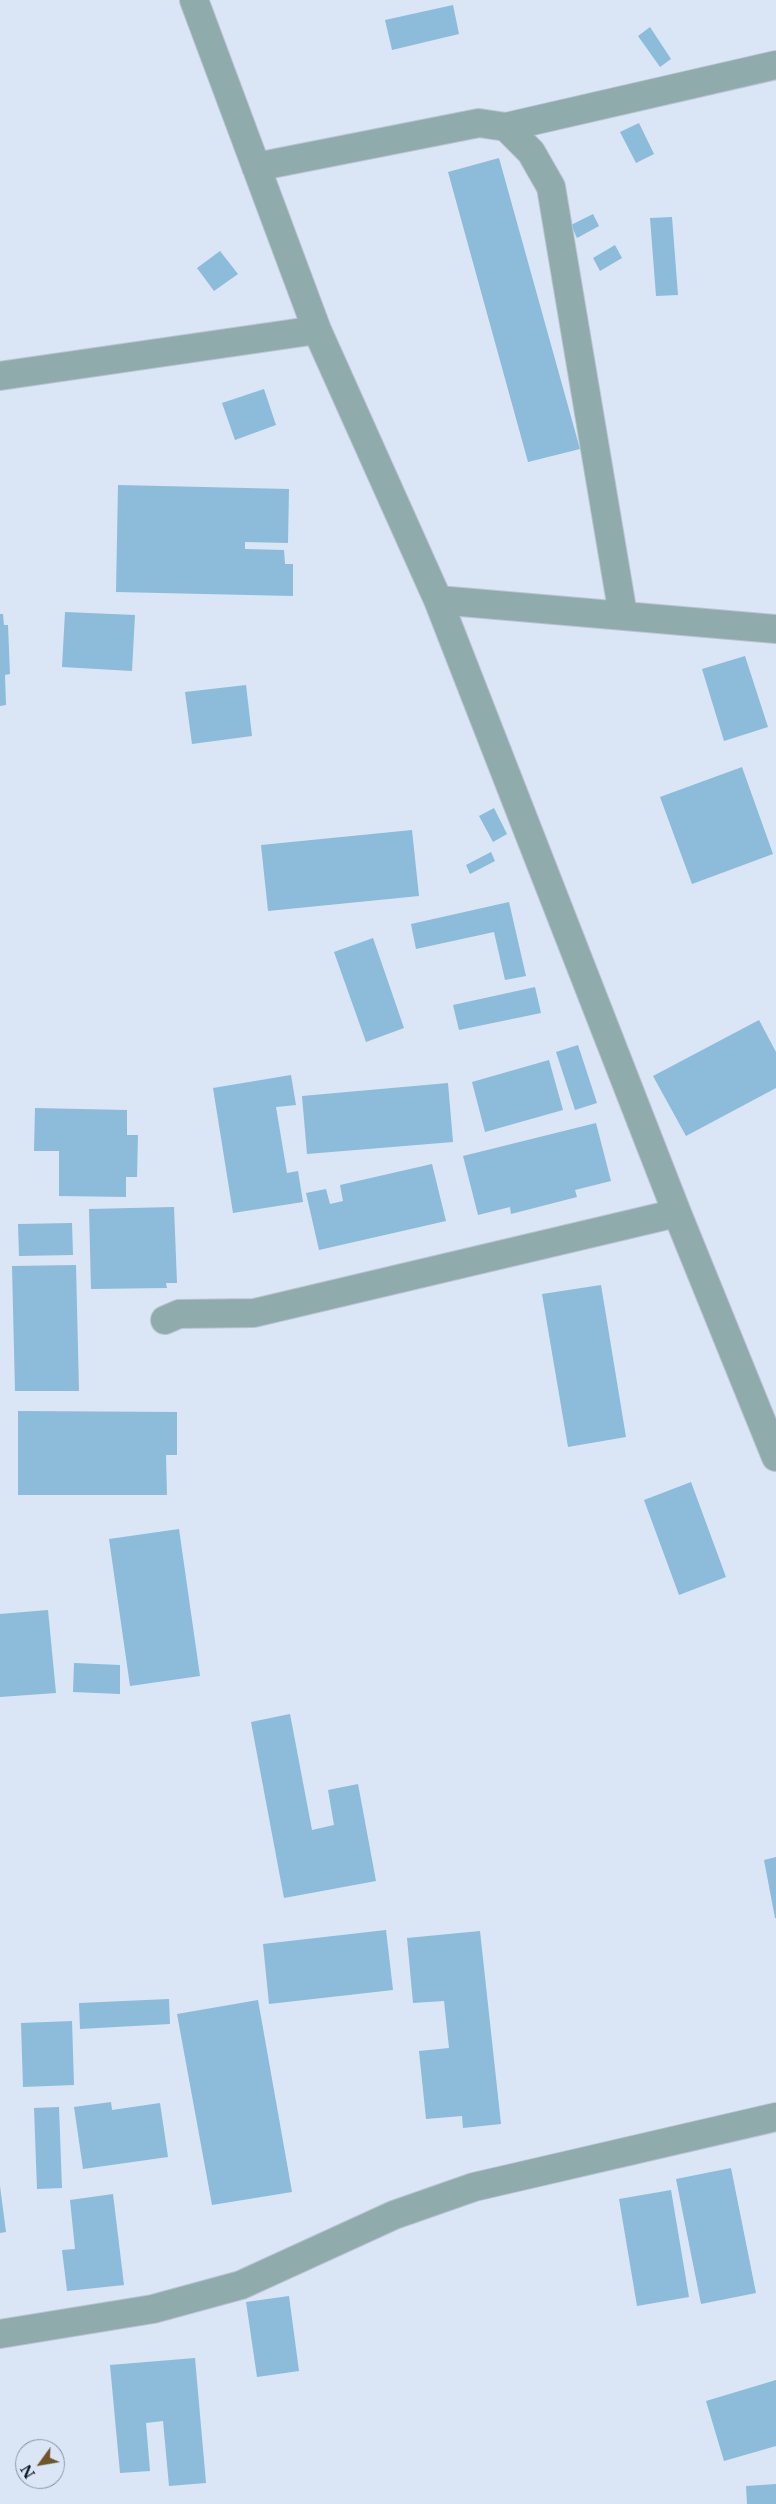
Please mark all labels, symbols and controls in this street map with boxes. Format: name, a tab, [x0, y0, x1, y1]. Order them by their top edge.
north arrow	[15, 2439, 65, 2489]
text: N	[17, 2461, 39, 2482]

